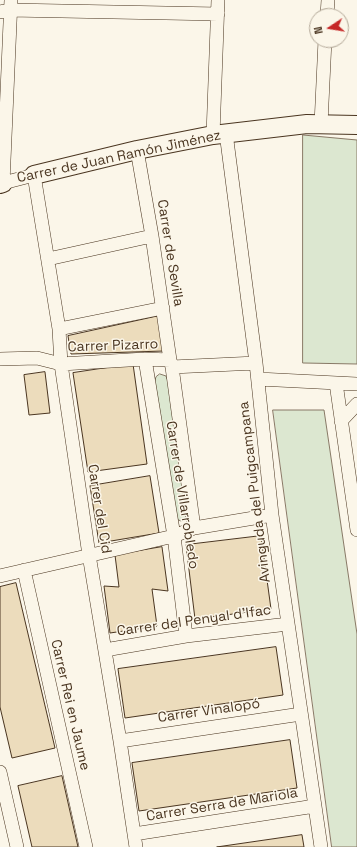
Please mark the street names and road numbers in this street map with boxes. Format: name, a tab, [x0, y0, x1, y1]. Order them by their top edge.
street label: Carrer de Juan Ramón Jiménez	[16, 127, 222, 187]
street label: Carrer de Sevilla	[153, 198, 187, 308]
street label: Carrer Pizarro	[67, 336, 159, 356]
street label: Avinguda del Puigcampana	[236, 401, 274, 583]
street label: Carrer de Villarrobledo	[162, 420, 202, 570]
street label: Carrer del Cid	[84, 463, 114, 555]
street label: Carrer del Penyal d'Ifac	[116, 602, 272, 640]
street label: Carrer Rei en Jaume	[47, 638, 93, 772]
street label: Carrer Vinalopó	[157, 696, 261, 726]
street label: Carrer Serra de Mariola	[145, 785, 299, 825]

